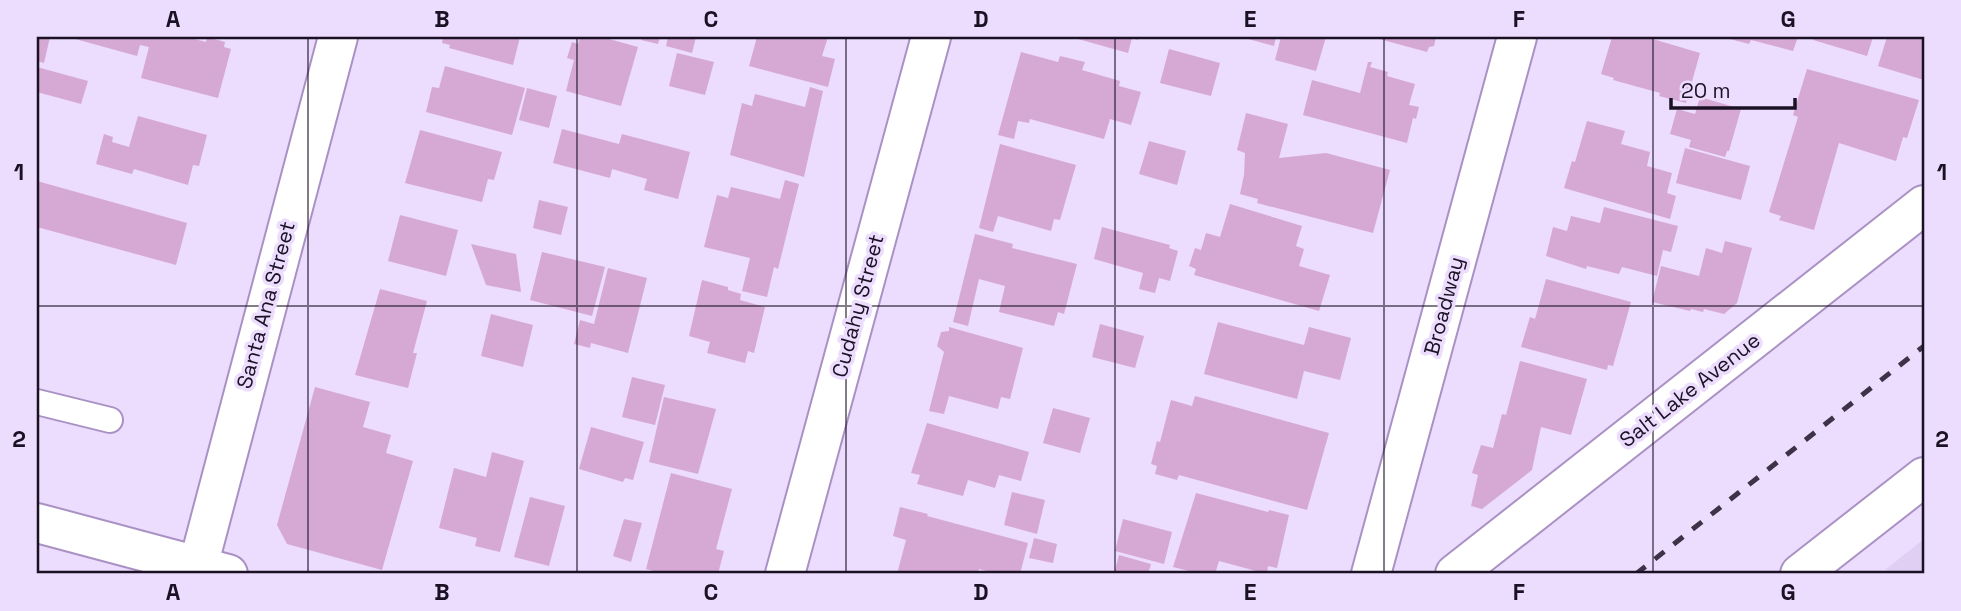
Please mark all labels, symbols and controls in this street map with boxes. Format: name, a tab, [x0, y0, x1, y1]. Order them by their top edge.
text: A	[166, 4, 181, 34]
text: B	[434, 4, 450, 34]
text: C	[704, 4, 718, 34]
text: D	[973, 4, 989, 34]
text: E	[1244, 4, 1256, 34]
text: F	[1513, 4, 1525, 34]
text: G	[1780, 4, 1796, 34]
scale bar	[1671, 66, 1795, 110]
text: 20 m	[1681, 77, 1731, 104]
text: 1	[14, 157, 24, 187]
text: 1	[1937, 157, 1947, 187]
street label: Santa Ana Street	[230, 218, 301, 391]
street label: Cudahy Street	[825, 231, 890, 380]
street label: Broadway	[1417, 254, 1470, 358]
street label: Salt Lake Avenue	[1614, 326, 1765, 453]
text: 2	[12, 424, 26, 454]
text: 2	[1935, 424, 1949, 454]
text: A	[166, 577, 181, 607]
text: B	[434, 577, 450, 607]
text: C	[704, 577, 718, 607]
text: D	[973, 577, 989, 607]
text: E	[1244, 577, 1256, 607]
text: F	[1513, 577, 1525, 607]
text: G	[1780, 577, 1796, 607]

